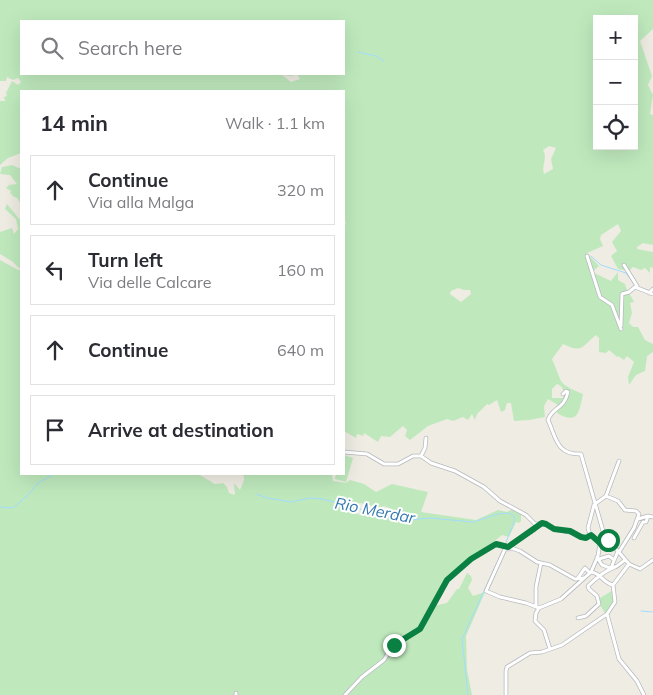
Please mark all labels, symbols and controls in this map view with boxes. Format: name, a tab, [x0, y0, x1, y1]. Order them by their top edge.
map controls	[593, 15, 638, 150]
button: +	[593, 15, 638, 60]
search box	[20, 20, 345, 75]
icon: search	[38, 34, 66, 62]
text: Search here	[78, 36, 182, 60]
button: −	[593, 60, 638, 105]
button: locate	[593, 105, 638, 150]
text: 14 min	[40, 110, 108, 136]
text: Walk · 1.1 km	[225, 113, 325, 133]
text: Continue	[88, 168, 168, 192]
icon: ahead	[41, 176, 69, 204]
text: 320 m	[277, 180, 324, 200]
text: Via alla Malga	[88, 192, 194, 212]
text: Turn left	[88, 248, 163, 272]
icon: left	[41, 256, 69, 284]
text: 160 m	[277, 260, 324, 280]
text: Via delle Calcare	[88, 272, 212, 292]
icon: ahead	[41, 336, 69, 364]
text: Continue	[88, 338, 168, 362]
text: 640 m	[277, 340, 324, 360]
icon: arrive	[41, 416, 69, 444]
text: Arrive at destination	[88, 418, 274, 442]
water label: Rio Merdar	[333, 492, 418, 528]
route start	[597, 529, 620, 552]
route end	[383, 634, 406, 657]

